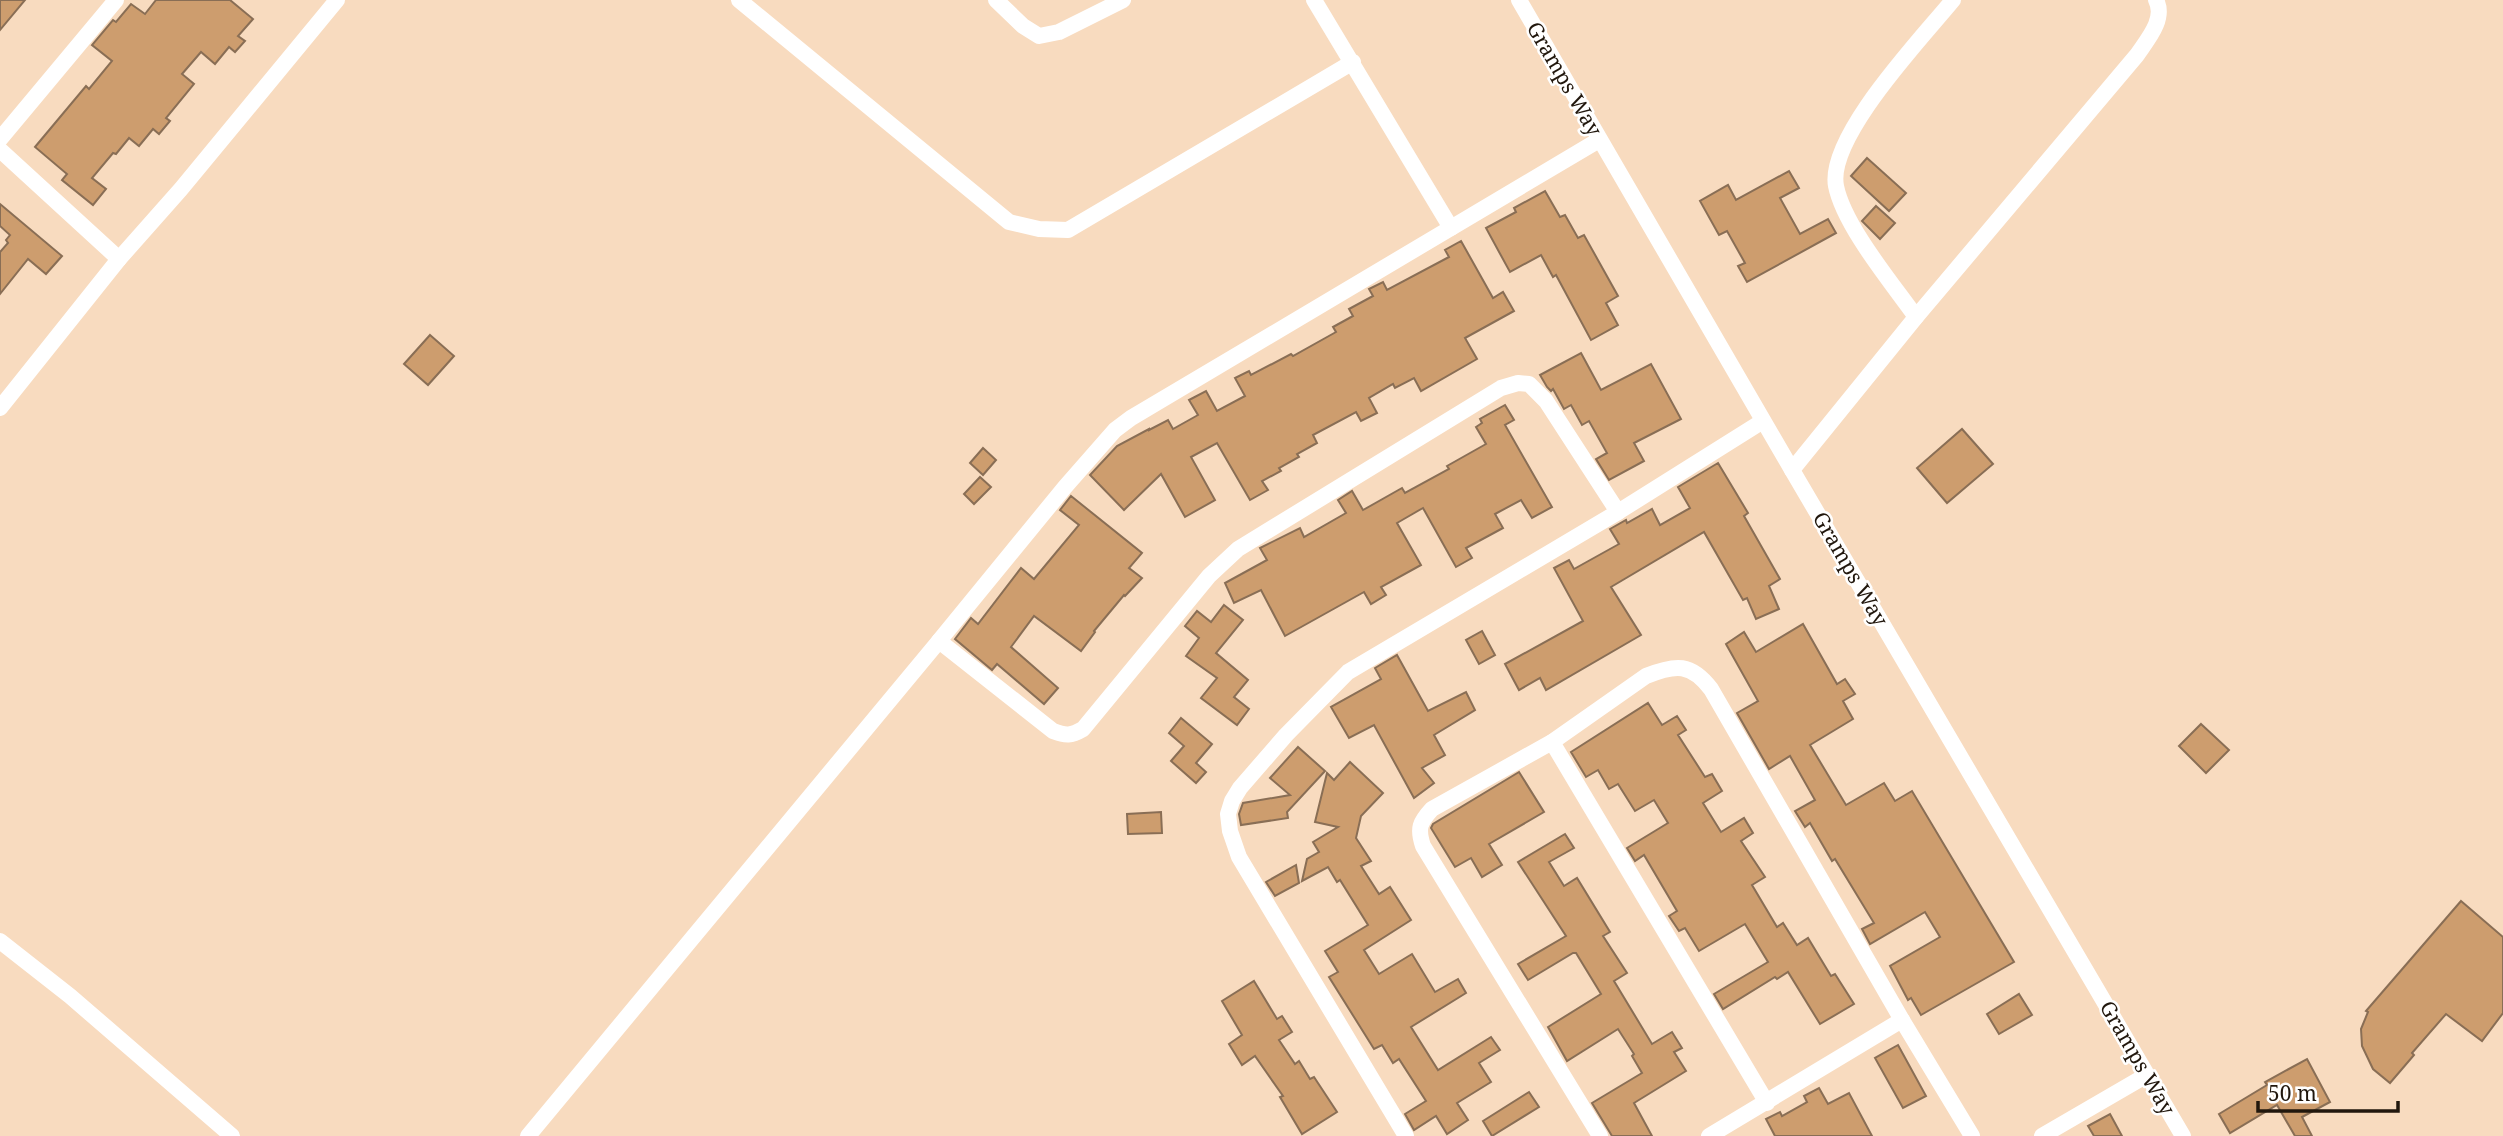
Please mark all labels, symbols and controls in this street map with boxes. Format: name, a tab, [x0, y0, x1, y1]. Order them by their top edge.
street label: Gramps Way	[1521, 16, 1609, 141]
street label: Gramps Way	[1807, 506, 1895, 631]
street label: Gramps Way	[2094, 995, 2182, 1120]
scale bar	[2258, 1070, 2398, 1114]
text: 50 m	[2268, 1079, 2317, 1107]

